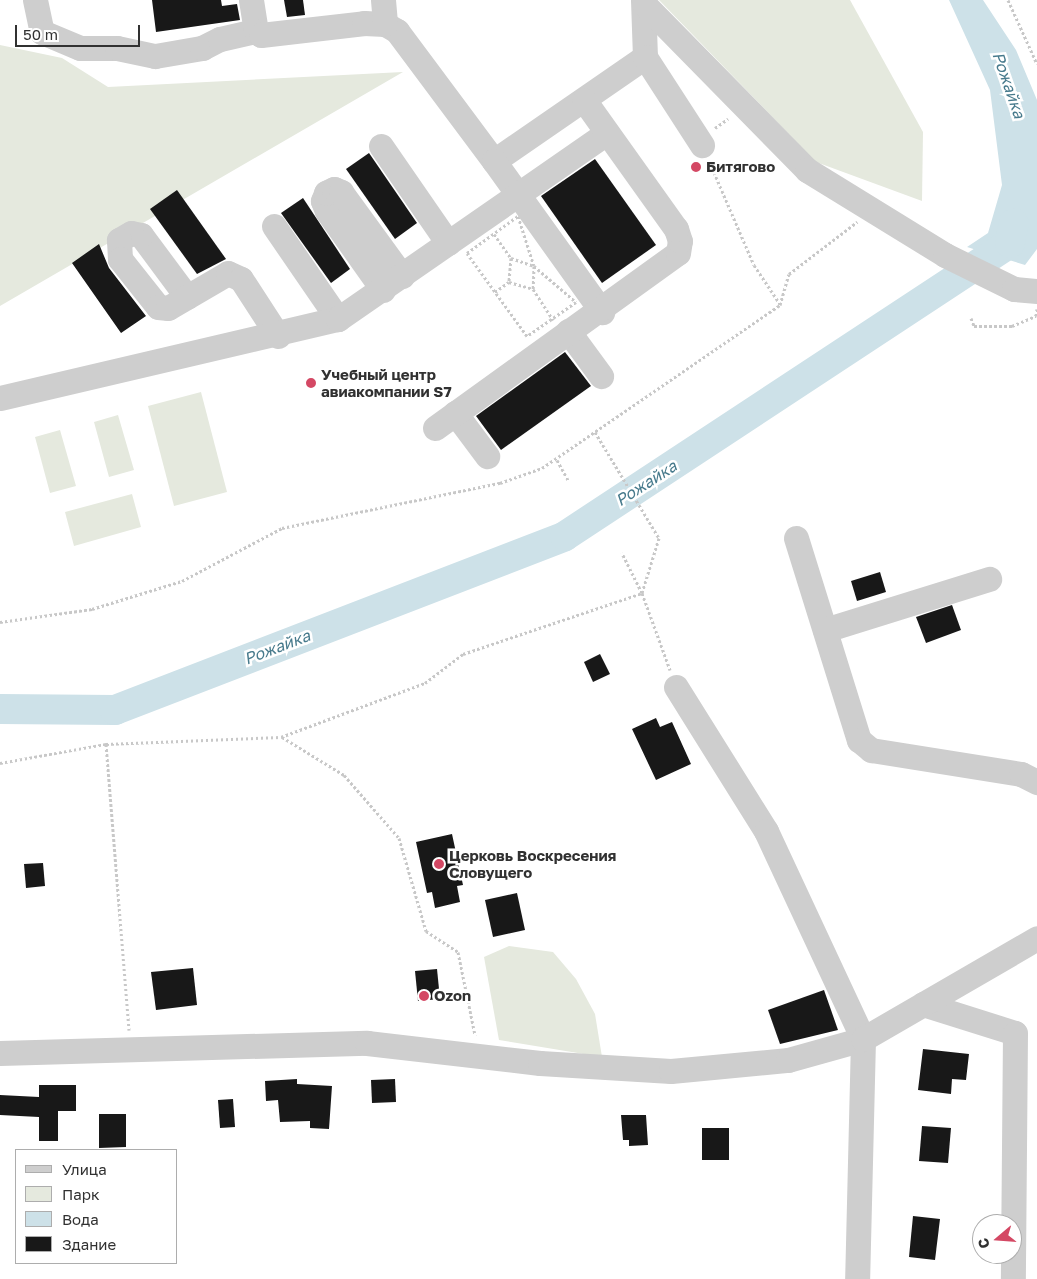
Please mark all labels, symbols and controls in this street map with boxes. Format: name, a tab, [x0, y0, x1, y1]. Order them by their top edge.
scale bar	[18, 15, 142, 47]
text: 50 m	[23, 25, 58, 43]
water label: Рожайка	[989, 49, 1029, 121]
place label: Битягово	[706, 158, 775, 176]
marker: Битягово	[690, 161, 702, 173]
place label: Учебный центр авиакомпании S7	[321, 365, 452, 400]
marker: Учебный центр авиакомпании S7	[305, 377, 317, 389]
water label: Рожайка	[612, 456, 680, 510]
water label: Рожайка	[241, 626, 313, 668]
place label: Церковь Воскресения Словущего	[449, 846, 616, 881]
marker: Церковь Воскресения Словущего	[433, 858, 445, 870]
place label: Ozon	[434, 987, 471, 1005]
marker: Ozon	[418, 990, 430, 1002]
legend	[15, 1149, 178, 1264]
text: Улица	[62, 1160, 107, 1178]
text: Парк	[62, 1185, 100, 1203]
text: Вода	[62, 1210, 99, 1228]
north arrow	[972, 1214, 1022, 1264]
text: Здание	[62, 1235, 116, 1253]
text: С	[974, 1236, 993, 1251]

